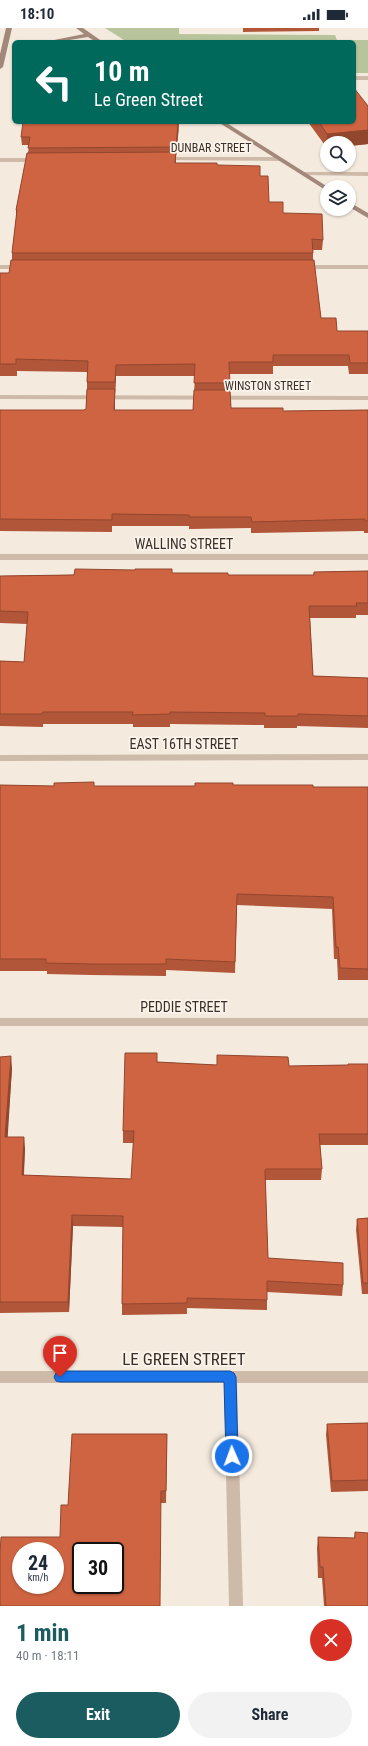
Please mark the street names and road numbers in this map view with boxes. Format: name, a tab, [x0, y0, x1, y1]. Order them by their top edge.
street label: DUNBAR STREET	[171, 141, 251, 155]
street label: WINSTON STREET	[225, 379, 311, 393]
street label: WALLING STREET	[135, 536, 233, 552]
street label: EAST 16TH STREET	[130, 736, 238, 752]
street label: PEDDIE STREET	[140, 999, 228, 1015]
street label: LE GREEN STREET	[122, 1349, 246, 1369]

